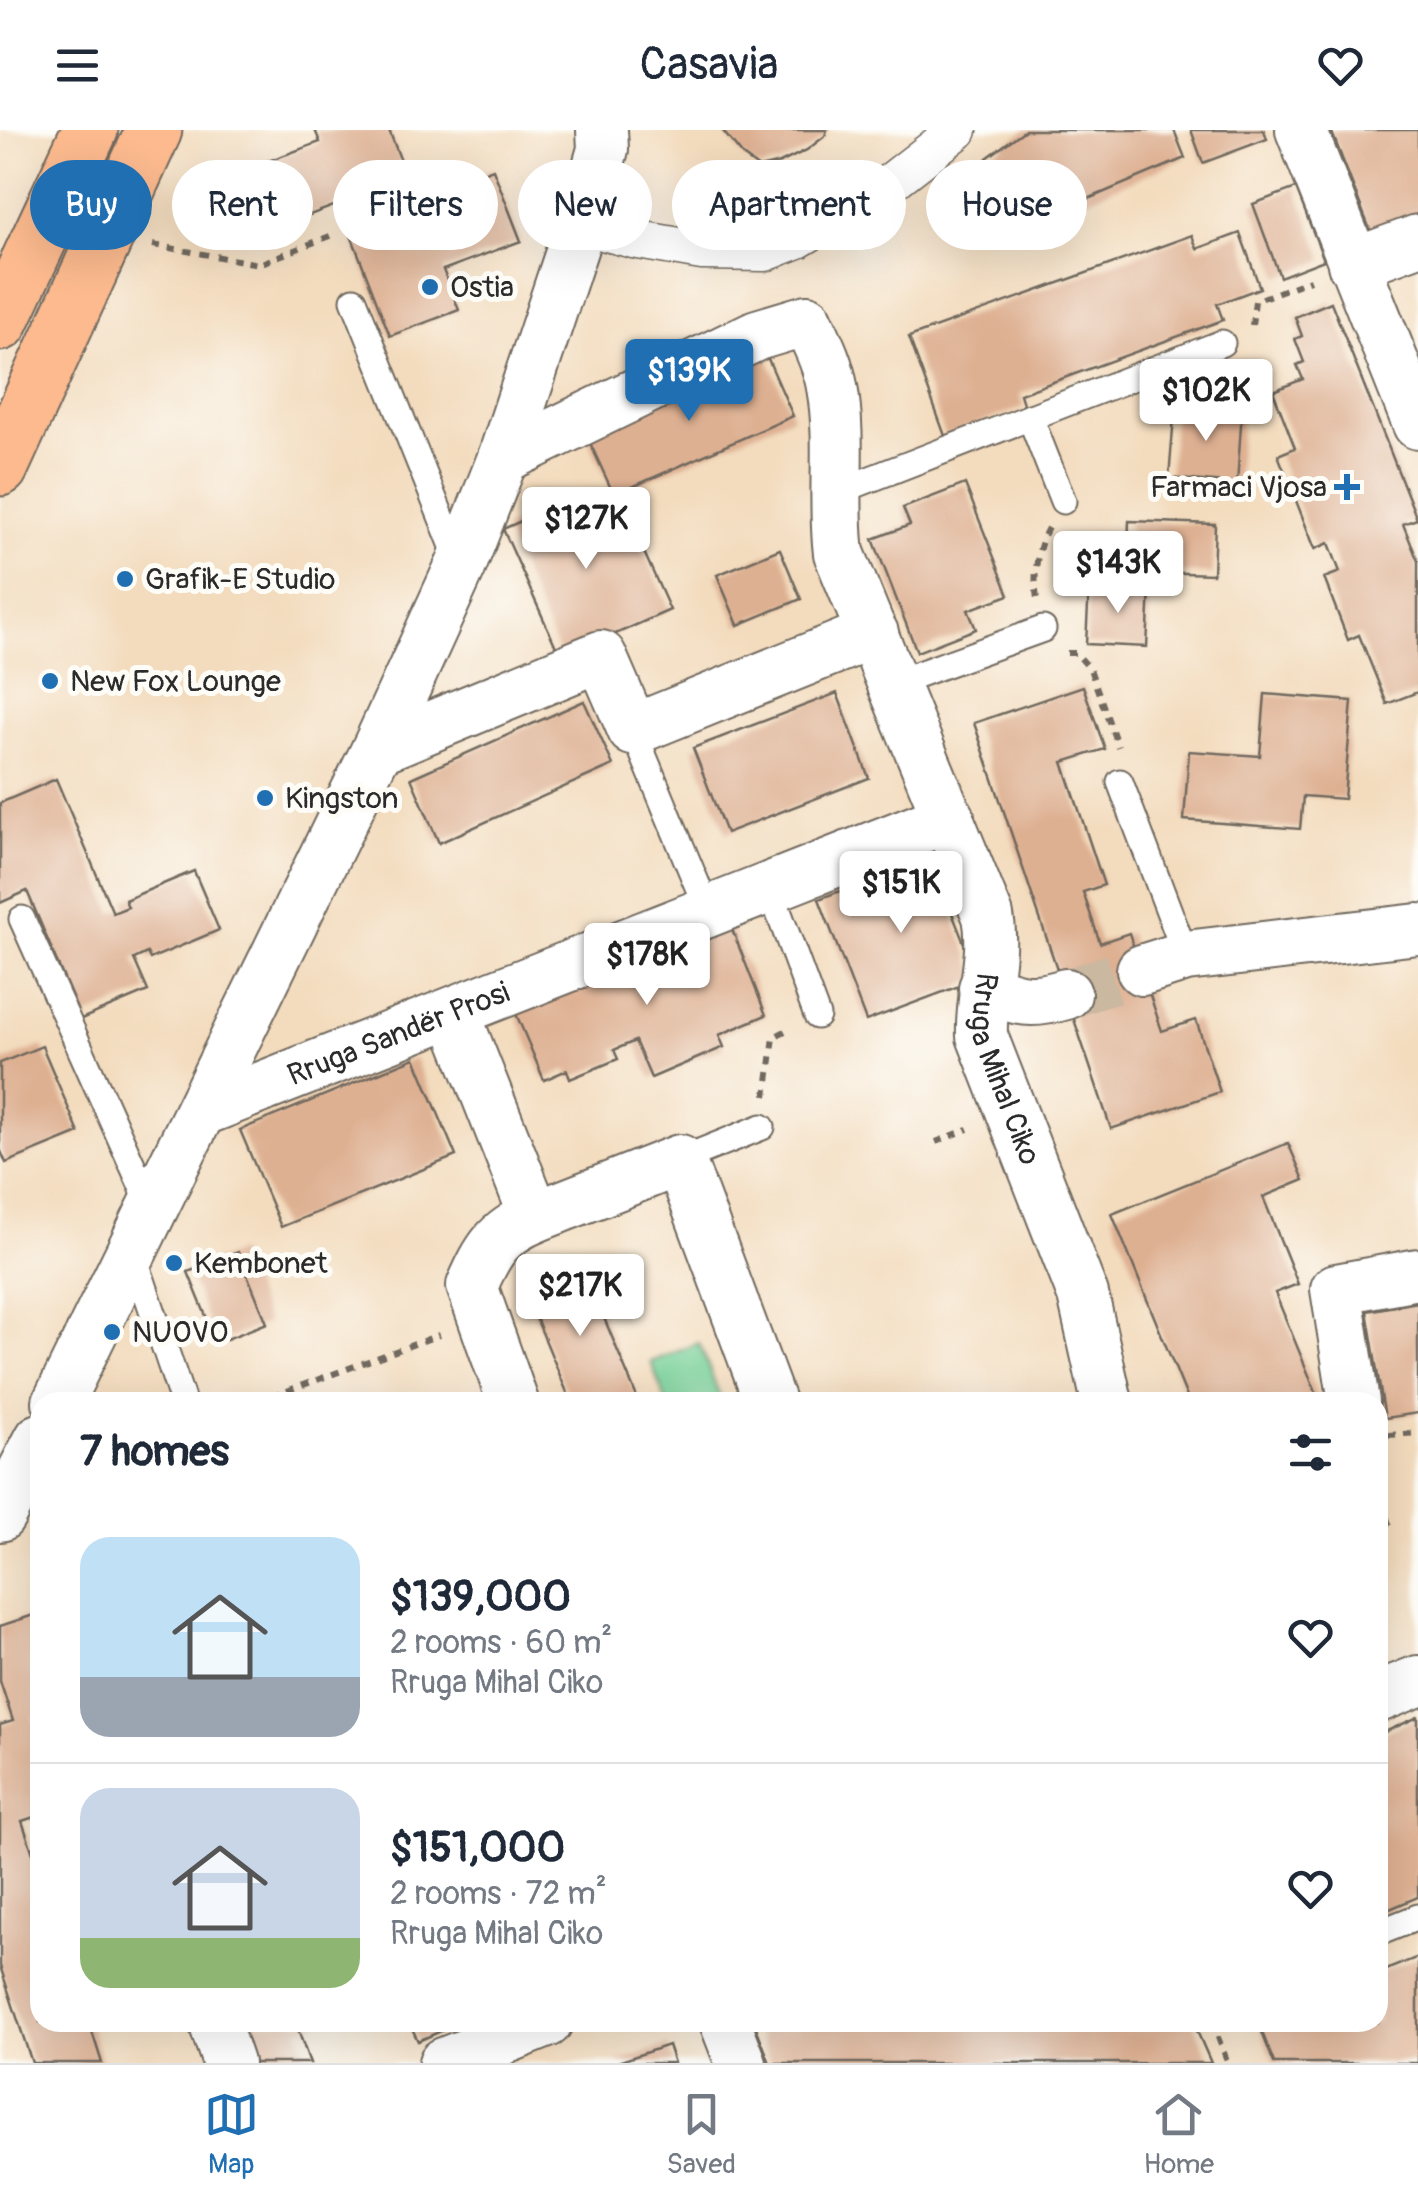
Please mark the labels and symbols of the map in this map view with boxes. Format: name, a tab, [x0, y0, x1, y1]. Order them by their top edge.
place label: Ostia	[450, 269, 514, 306]
marker: Ostia	[419, 276, 441, 298]
pin: $139K	[619, 339, 759, 424]
pin: $102K	[1136, 359, 1276, 444]
place label: Farmaci Vjosa	[1150, 469, 1327, 506]
marker: Farmaci Vjosa	[1336, 476, 1358, 498]
pin: $127K	[516, 487, 656, 572]
pin: $143K	[1048, 531, 1188, 616]
place label: Grafik-E Studio	[145, 561, 335, 598]
marker: Grafik-E Studio	[114, 568, 136, 590]
place label: New Fox Lounge	[70, 663, 281, 700]
marker: New Fox Lounge	[39, 670, 61, 692]
place label: Kingston	[285, 780, 399, 817]
marker: Kingston	[254, 787, 276, 809]
pin: $151K	[831, 851, 971, 936]
pin: $178K	[577, 923, 717, 1008]
street label: Rruga Mihal Ciko	[963, 970, 1049, 1170]
street label: Rruga Sandër Prosi	[282, 973, 515, 1094]
place label: Kembonet	[194, 1245, 329, 1282]
marker: Kembonet	[163, 1252, 185, 1274]
pin: $217K	[510, 1254, 650, 1339]
place label: NUOVO	[132, 1314, 228, 1351]
marker: NUOVO	[101, 1321, 123, 1343]

